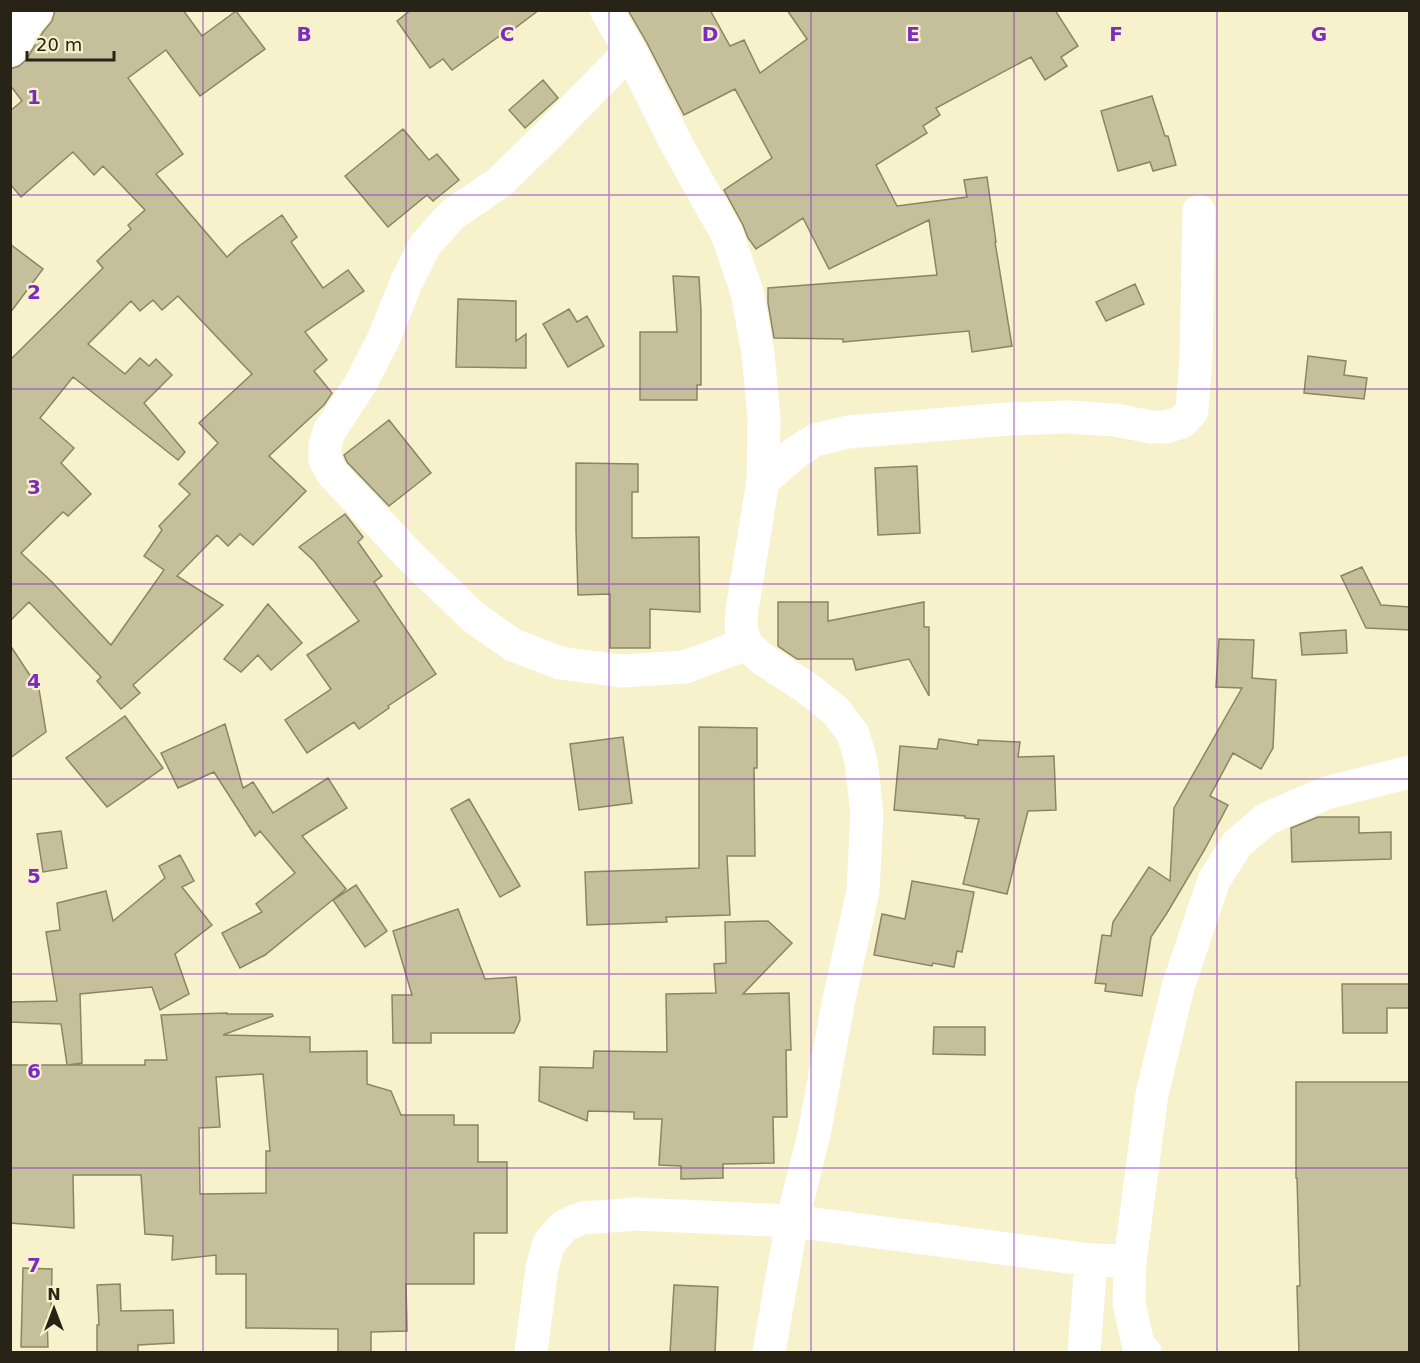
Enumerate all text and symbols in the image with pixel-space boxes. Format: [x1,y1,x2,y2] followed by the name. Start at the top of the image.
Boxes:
[296,22,312,46] text: B
[500,22,514,46] text: C
[702,22,718,46] text: D
[906,22,920,46] text: E
[1109,22,1123,46] text: F
[1311,22,1327,46] text: G
[27,24,114,62] scale bar
[36,34,82,55] text: 20 m
[27,85,41,109] text: 1
[27,280,41,304] text: 2
[27,475,41,499] text: 3
[27,669,41,693] text: 4
[27,864,41,888] text: 5
[27,1059,41,1083] text: 6
[27,1253,41,1277] text: 7
[24,1279,84,1339] north arrow
[47,1285,61,1304] text: N

